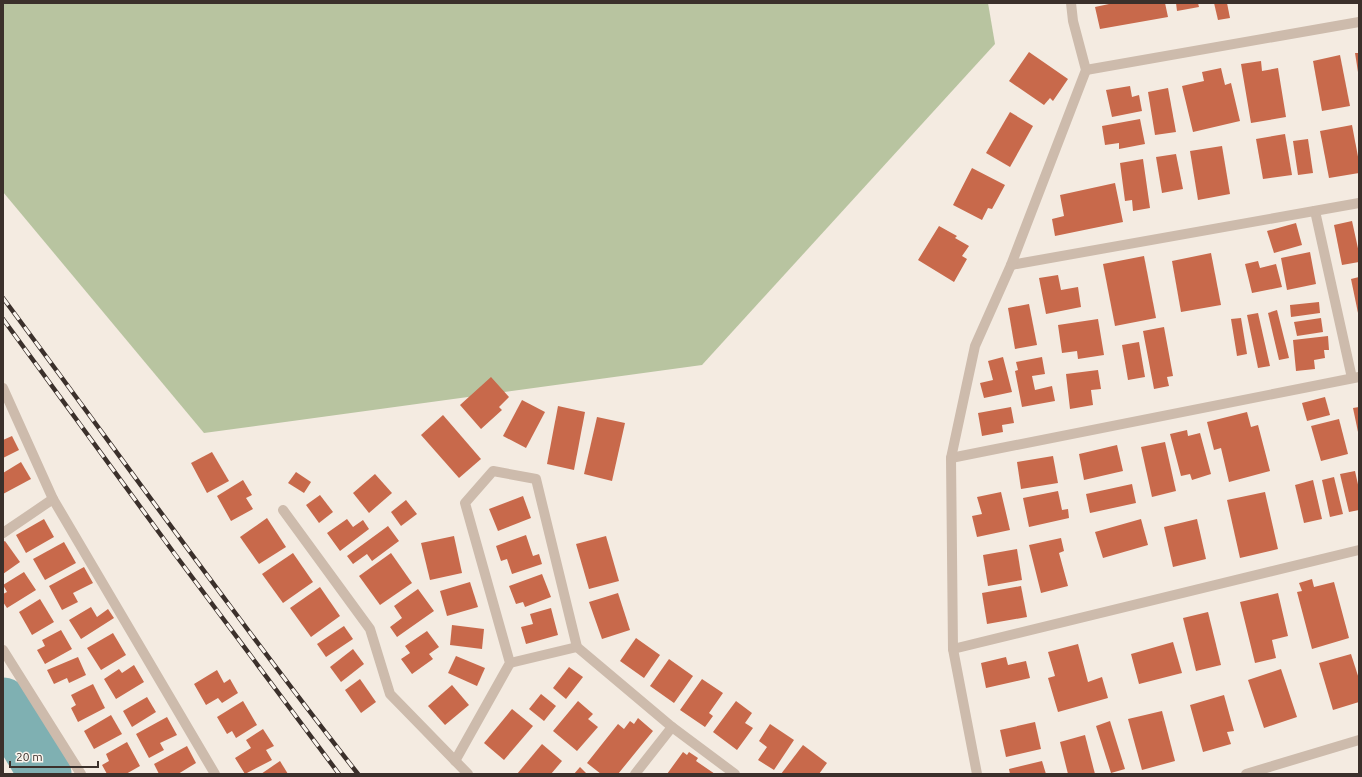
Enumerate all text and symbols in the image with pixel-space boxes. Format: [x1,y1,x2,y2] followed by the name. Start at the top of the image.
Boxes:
[10,743,98,769] scale bar
[16,750,43,763] text: 20 m

